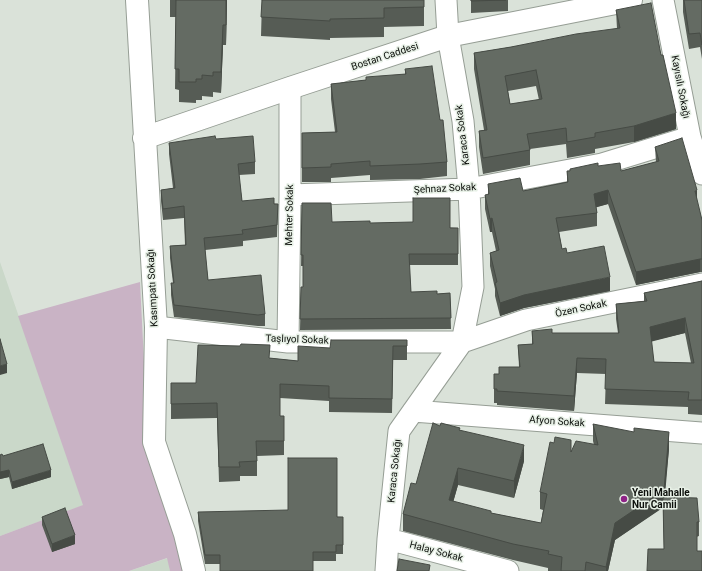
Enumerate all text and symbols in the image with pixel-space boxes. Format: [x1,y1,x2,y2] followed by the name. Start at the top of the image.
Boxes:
[350,40,420,74] street label: Bostan Caddesi
[668,54,692,120] street label: Kayısılı Sokağı
[453,104,473,166] street label: Karaca Sokak
[414,181,476,197] street label: Şehnaz Sokak
[283,184,297,246] street label: Mehter Sokak
[145,249,161,327] street label: Kasımpatı Sokağı
[554,298,608,320] street label: Özen Sokak
[265,333,329,347] street label: Taşlıyol Sokak
[529,414,585,430] street label: Afyon Sokak
[386,439,404,503] street label: Karaca Sokağı
[632,487,690,510] place label: Yeni Mahalle Nur Camii
[619,494,629,504] marker: Yeni Mahalle Nur Camii
[408,539,464,565] street label: Halay Sokak

